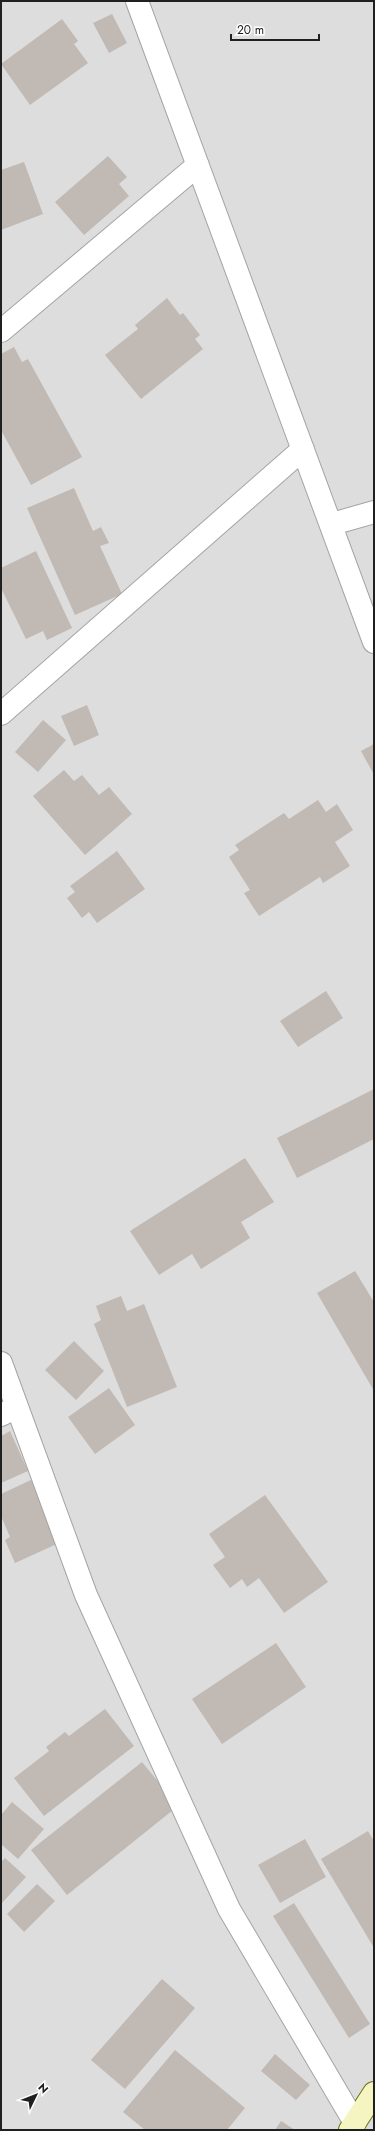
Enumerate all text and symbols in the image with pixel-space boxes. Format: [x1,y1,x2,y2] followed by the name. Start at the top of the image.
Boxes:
[231,16,319,42] scale bar
[237,21,264,39] text: 20 m
[16,2075,56,2115] north arrow
[34,2080,52,2097] text: N

